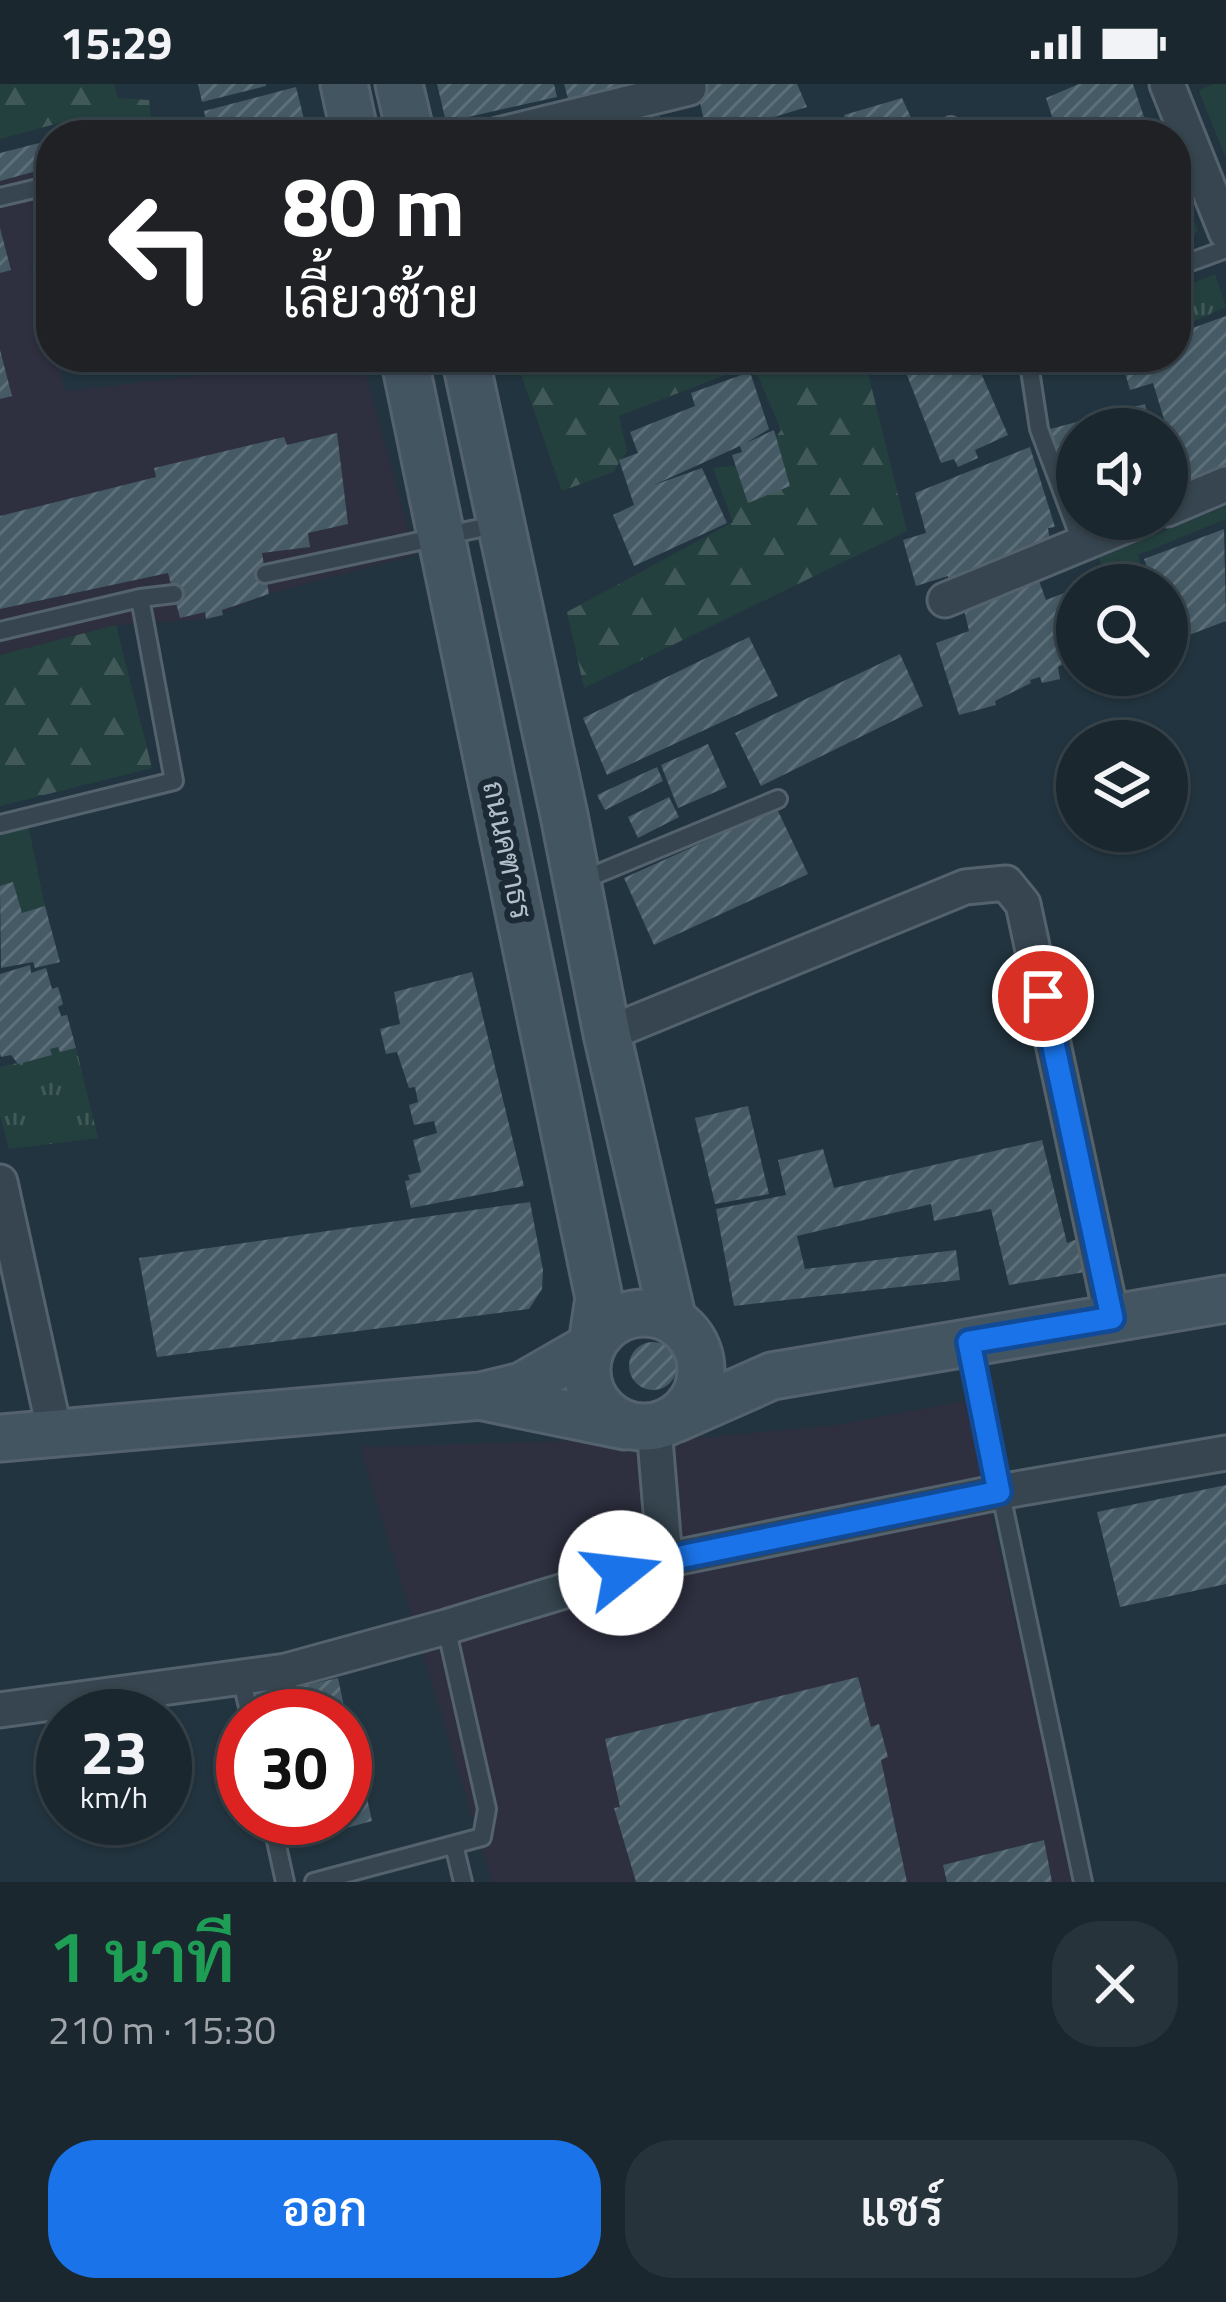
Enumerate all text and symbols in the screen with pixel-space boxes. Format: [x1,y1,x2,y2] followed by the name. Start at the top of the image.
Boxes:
[60,8,172,76] text: 15:29
[282,141,465,269] text: 80 m
[84,168,240,324] icon: left
[282,256,479,338] text: เลี้ยวซ้าย
[1056,408,1188,852] map controls
[1056,408,1188,540] button: sound
[1056,564,1188,696] button: search
[1056,720,1188,852] button: layers
[471,776,545,923] street label: ถนนคฑาธร
[992,945,1094,1047] pin
[1010,963,1076,1029] icon: arrive
[558,1510,684,1636] position arrow
[216,1689,372,1845] speed limit sign: 30
[80,1706,148,1797] text: 23
[80,1774,148,1820] text: km/h
[48,1900,235,2010] text: 1 นาที
[1052,1921,1178,2047] button: close
[48,2000,276,2059] text: 210 m · 15:30
[48,2140,601,2278] button: ออก
[625,2140,1178,2278] button: แชร์

